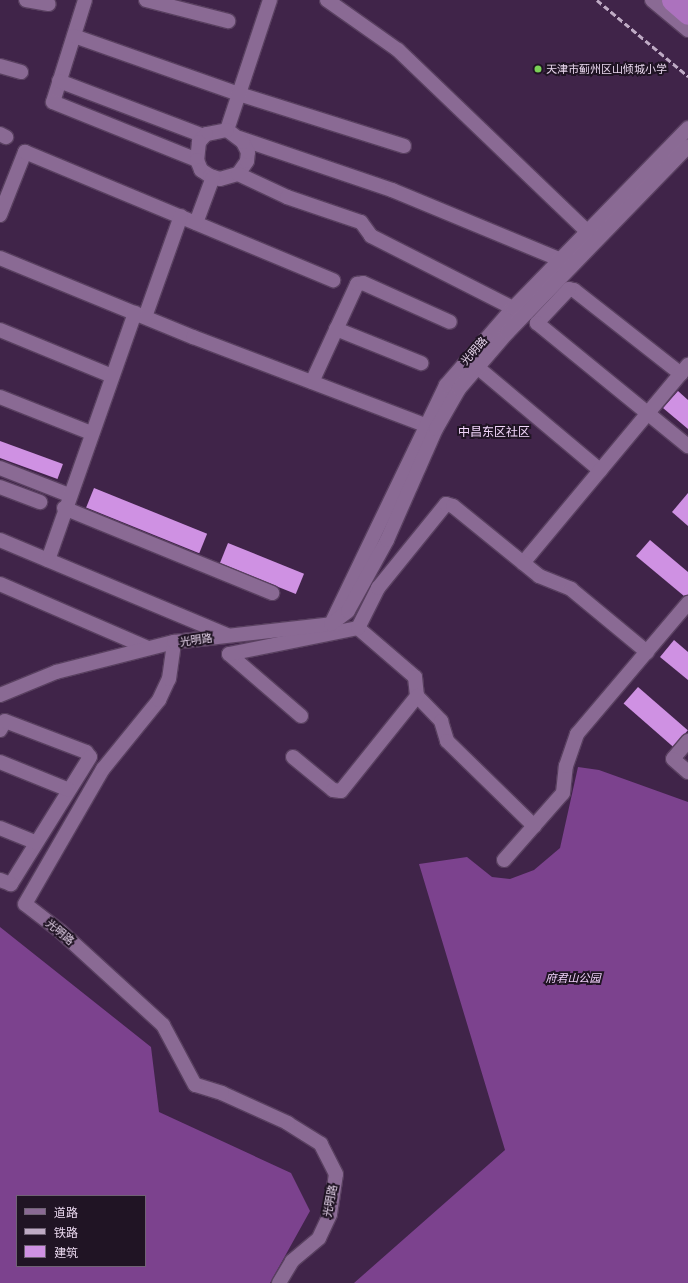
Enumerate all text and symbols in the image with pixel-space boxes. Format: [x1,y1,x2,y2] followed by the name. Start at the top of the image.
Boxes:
[546,62,667,76] place label: 天津市蓟州区山倾城小学
[533,64,543,74] marker: 天津市蓟州区山倾城小学
[458,334,490,368] street label: 光明路
[458,425,530,439] district label: 中昌东区社区
[179,631,213,649] street label: 光明路
[43,916,77,948] street label: 光明路
[546,971,600,985] park label: 府君山公园
[320,1184,340,1218] street label: 光明路
[16,1195,146,1267] legend
[54,1205,78,1220] text: 道路
[54,1225,78,1240] text: 铁路
[54,1245,78,1260] text: 建筑

